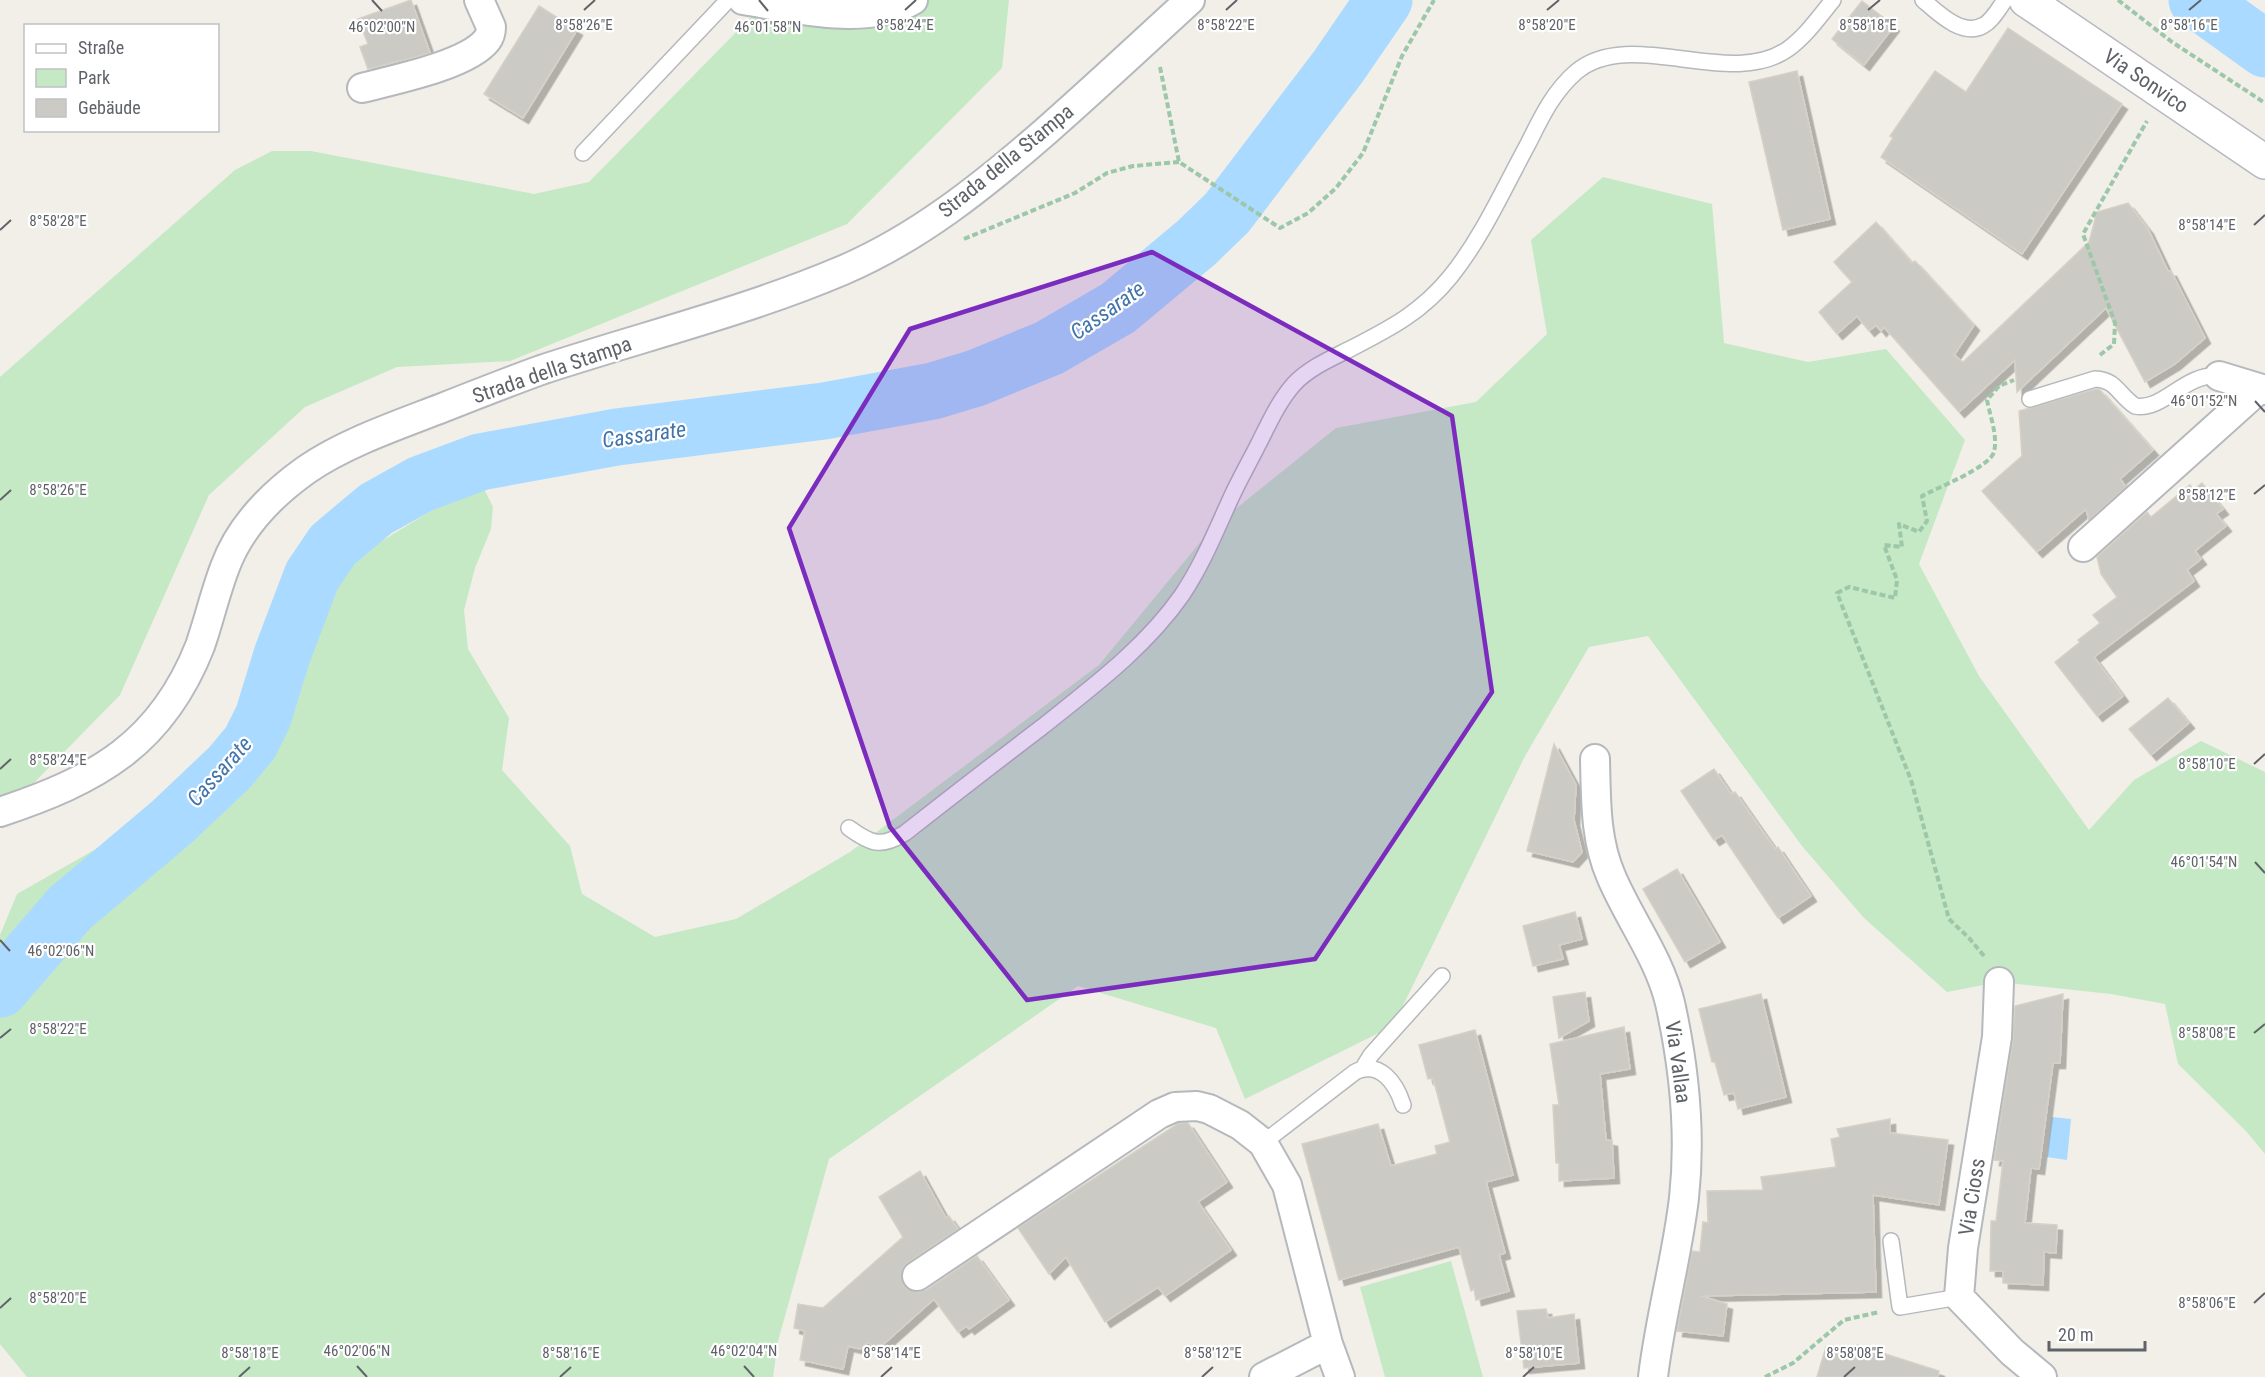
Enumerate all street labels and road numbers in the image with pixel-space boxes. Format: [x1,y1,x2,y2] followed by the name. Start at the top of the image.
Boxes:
[2099,44,2193,118] street label: Via Sonvico
[934,99,1078,223] street label: Strada della Stampa
[469,332,635,408] street label: Strada della Stampa
[1660,1019,1696,1105] street label: Via Vallaa
[1954,1157,1990,1237] street label: Via Cioss

